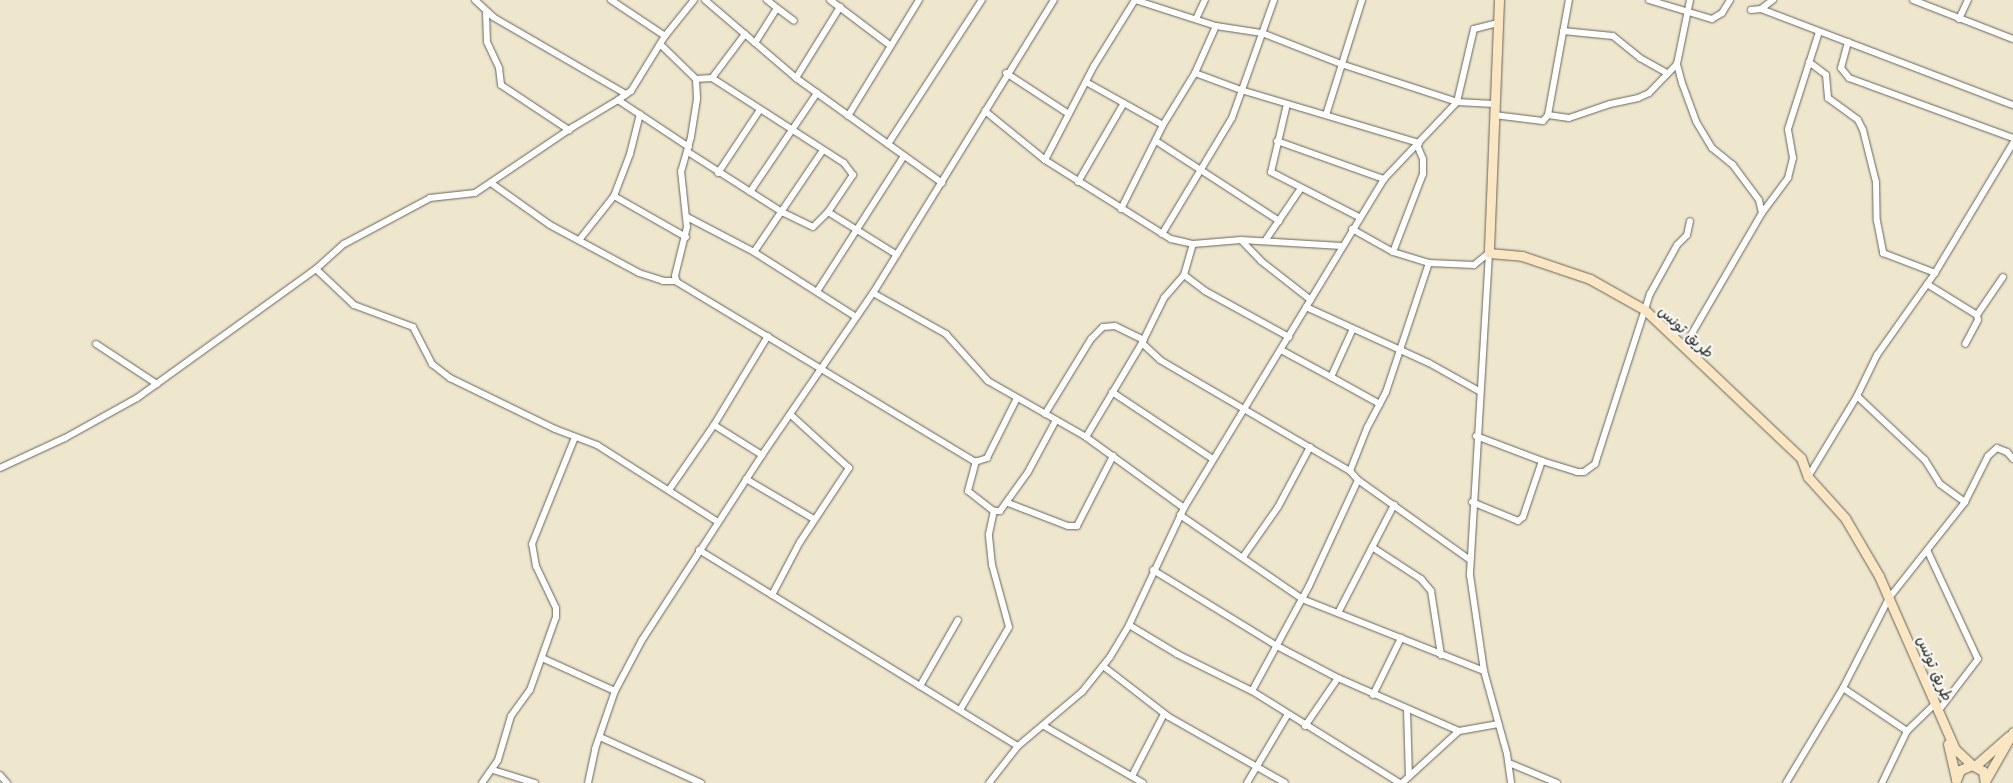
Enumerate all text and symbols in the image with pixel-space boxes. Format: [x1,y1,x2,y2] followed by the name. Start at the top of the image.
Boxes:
[1656,301,1718,361] street label: طريق تونس
[1914,633,1958,703] street label: طريق تونس

